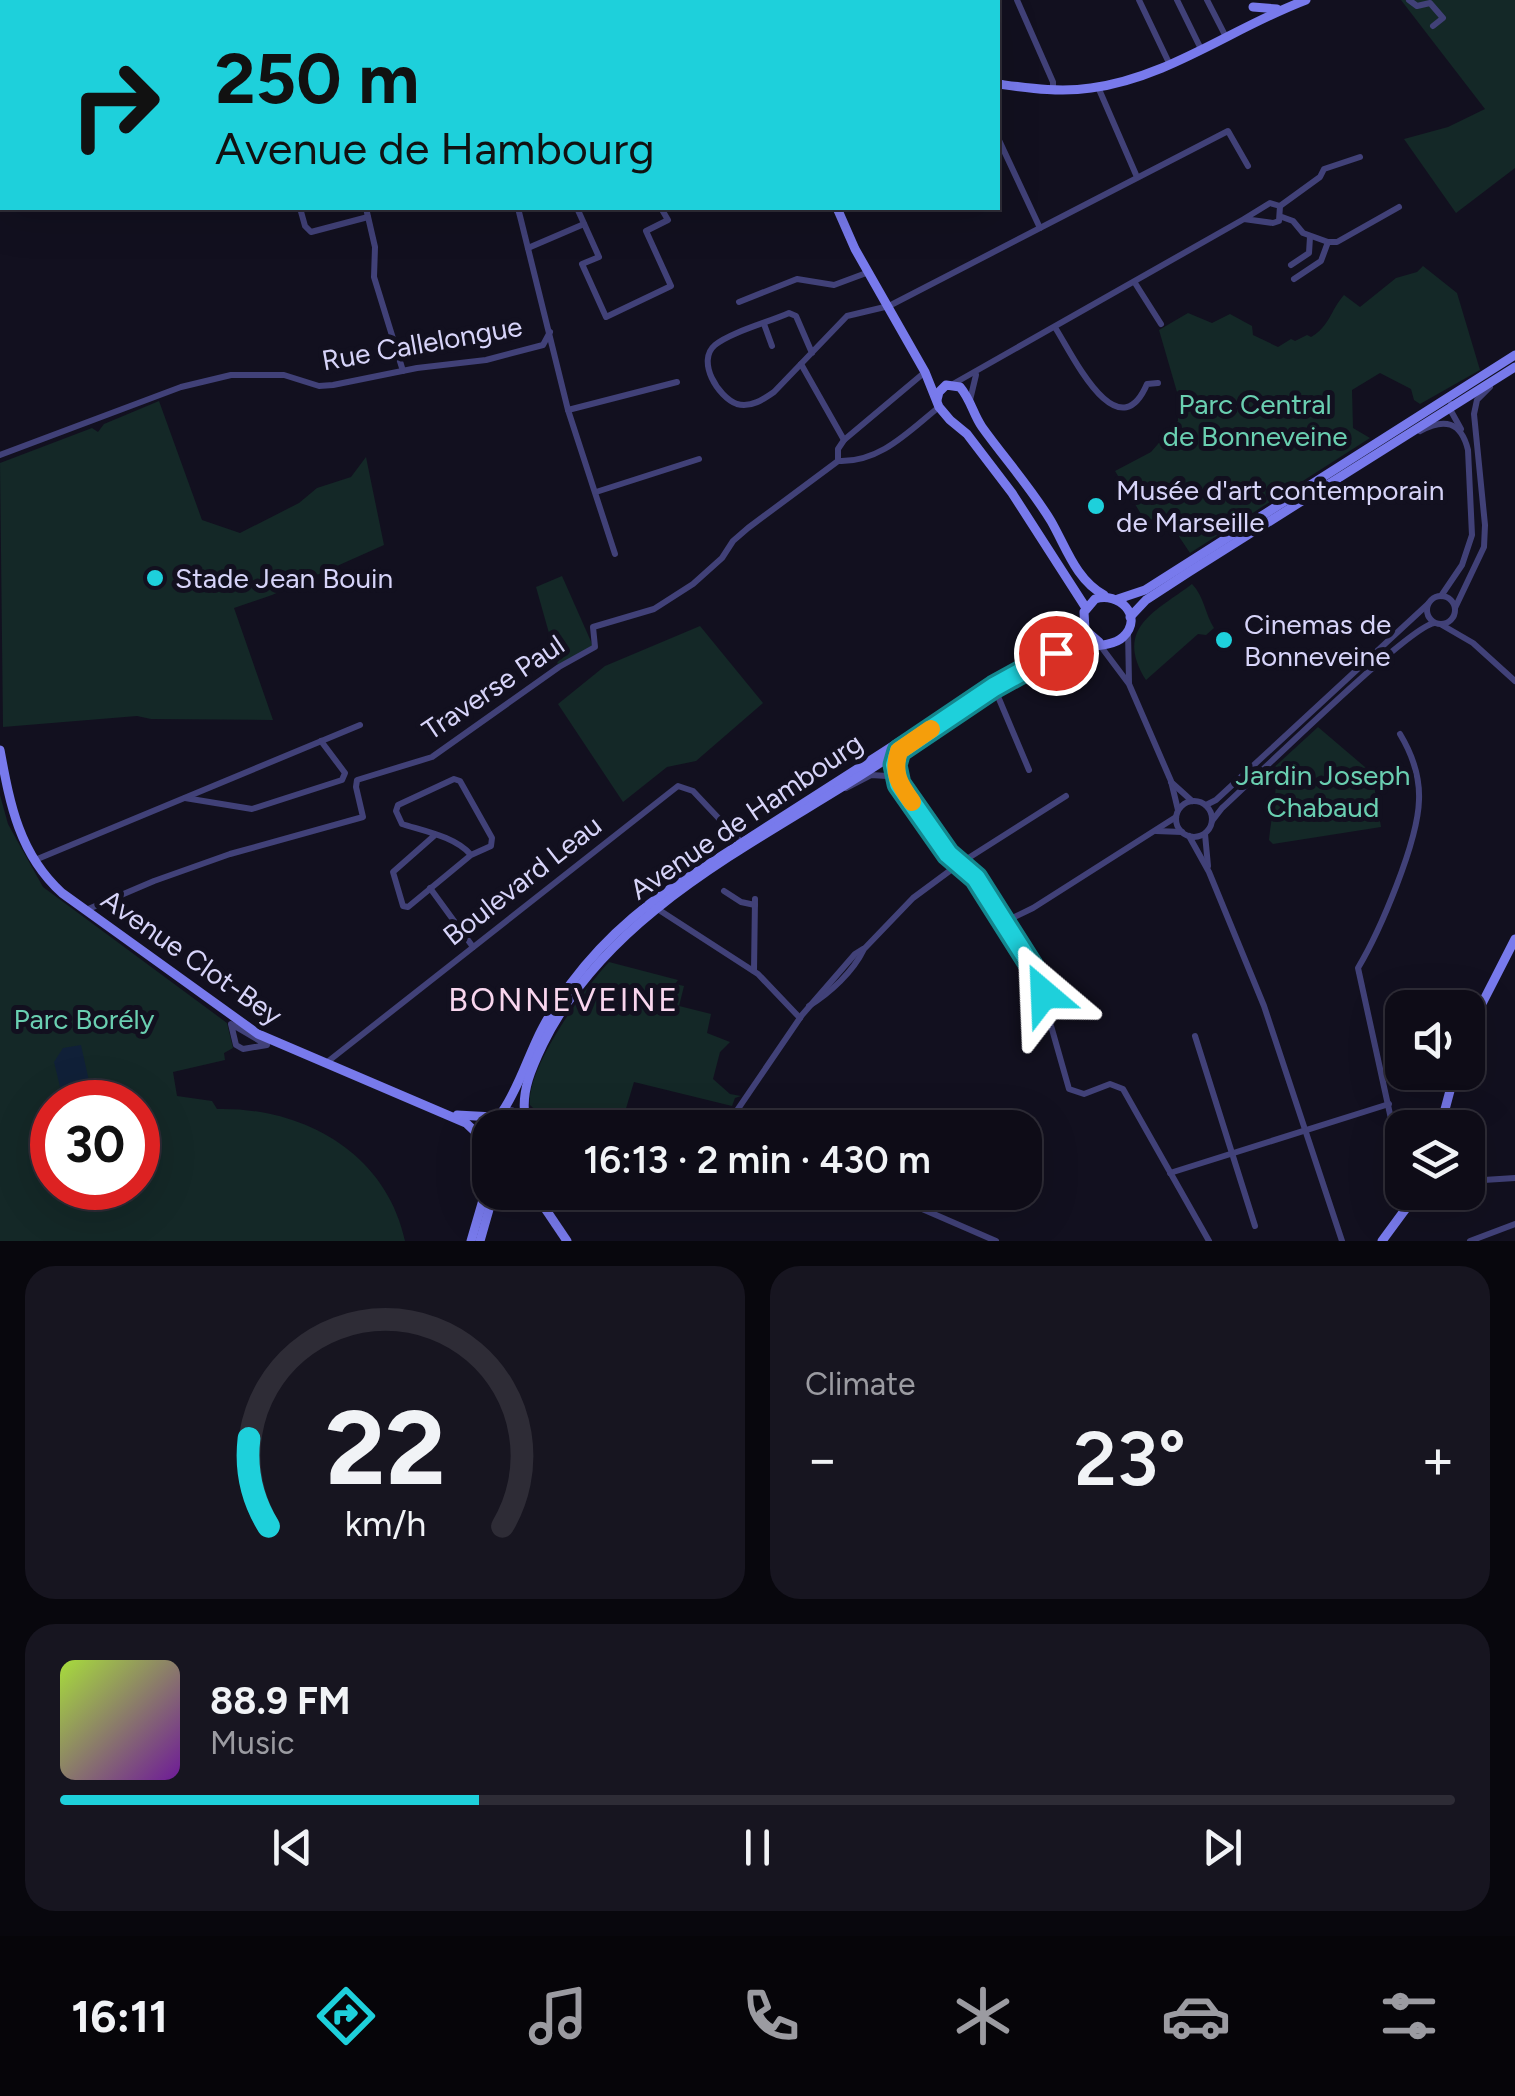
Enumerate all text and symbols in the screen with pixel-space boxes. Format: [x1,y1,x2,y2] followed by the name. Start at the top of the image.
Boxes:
[215,36,419,121] text: 250 m
[50,40,180,170] icon: right
[215,121,655,175] text: Avenue de Hambourg
[319,309,525,377] street label: Rue Callelongue
[1162,387,1348,453] park label: Parc Central de Bonneveine
[1116,473,1444,539] place label: Musée d'art contemporain de Marseille
[1085,495,1107,517] marker: Musée d'art contemporain de Marseille
[175,561,393,595] place label: Stade Jean Bouin
[144,567,166,589] marker: Stade Jean Bouin
[1244,607,1391,673] place label: Cinemas de Bonneveine
[1014,611,1099,696] pin
[1029,626,1084,681] icon: arrive
[416,627,570,747] street label: Traverse Paul
[1213,629,1235,651] marker: Cinemas de Bonneveine
[623,725,869,907] street label: Avenue de Hambourg
[1236,758,1410,824] park label: Jardin Joseph Chabaud
[436,808,608,952] street label: Boulevard Leau
[95,882,289,1032] street label: Avenue Clot-Bey
[992,942,1096,1046] position arrow
[448,981,680,1019] district label: BONNEVEINE
[1385,990,1485,1210] map controls
[1385,990,1485,1090] button: sound
[14,1002,155,1036] park label: Parc Borély
[30,1080,160,1210] speed limit sign: 30
[1385,1110,1485,1210] button: layers
[583,1137,931,1183] text: 16:13 · 2 min · 430 m
[805,1365,916,1403] text: Climate
[325,1385,445,1510] text: 22
[1074,1414,1186,1504] text: 23°
[805,1426,839,1492] text: −
[1421,1426,1455,1492] text: +
[344,1502,426,1545] text: km/h
[210,1678,351,1724] text: 88.9 FM
[210,1724,295,1762] text: Music
[265,1820,320,1875] icon: previous
[730,1820,785,1875] icon: pause
[1195,1820,1250,1875] icon: next
[311,1981,381,2051] icon: directions
[523,1981,593,2051] icon: music
[736,1981,806,2051] icon: phone
[948,1981,1018,2051] icon: climate
[1161,1981,1231,2051] icon: car
[1374,1981,1444,2051] icon: filters
[71,1989,168,2043] text: 16:11

